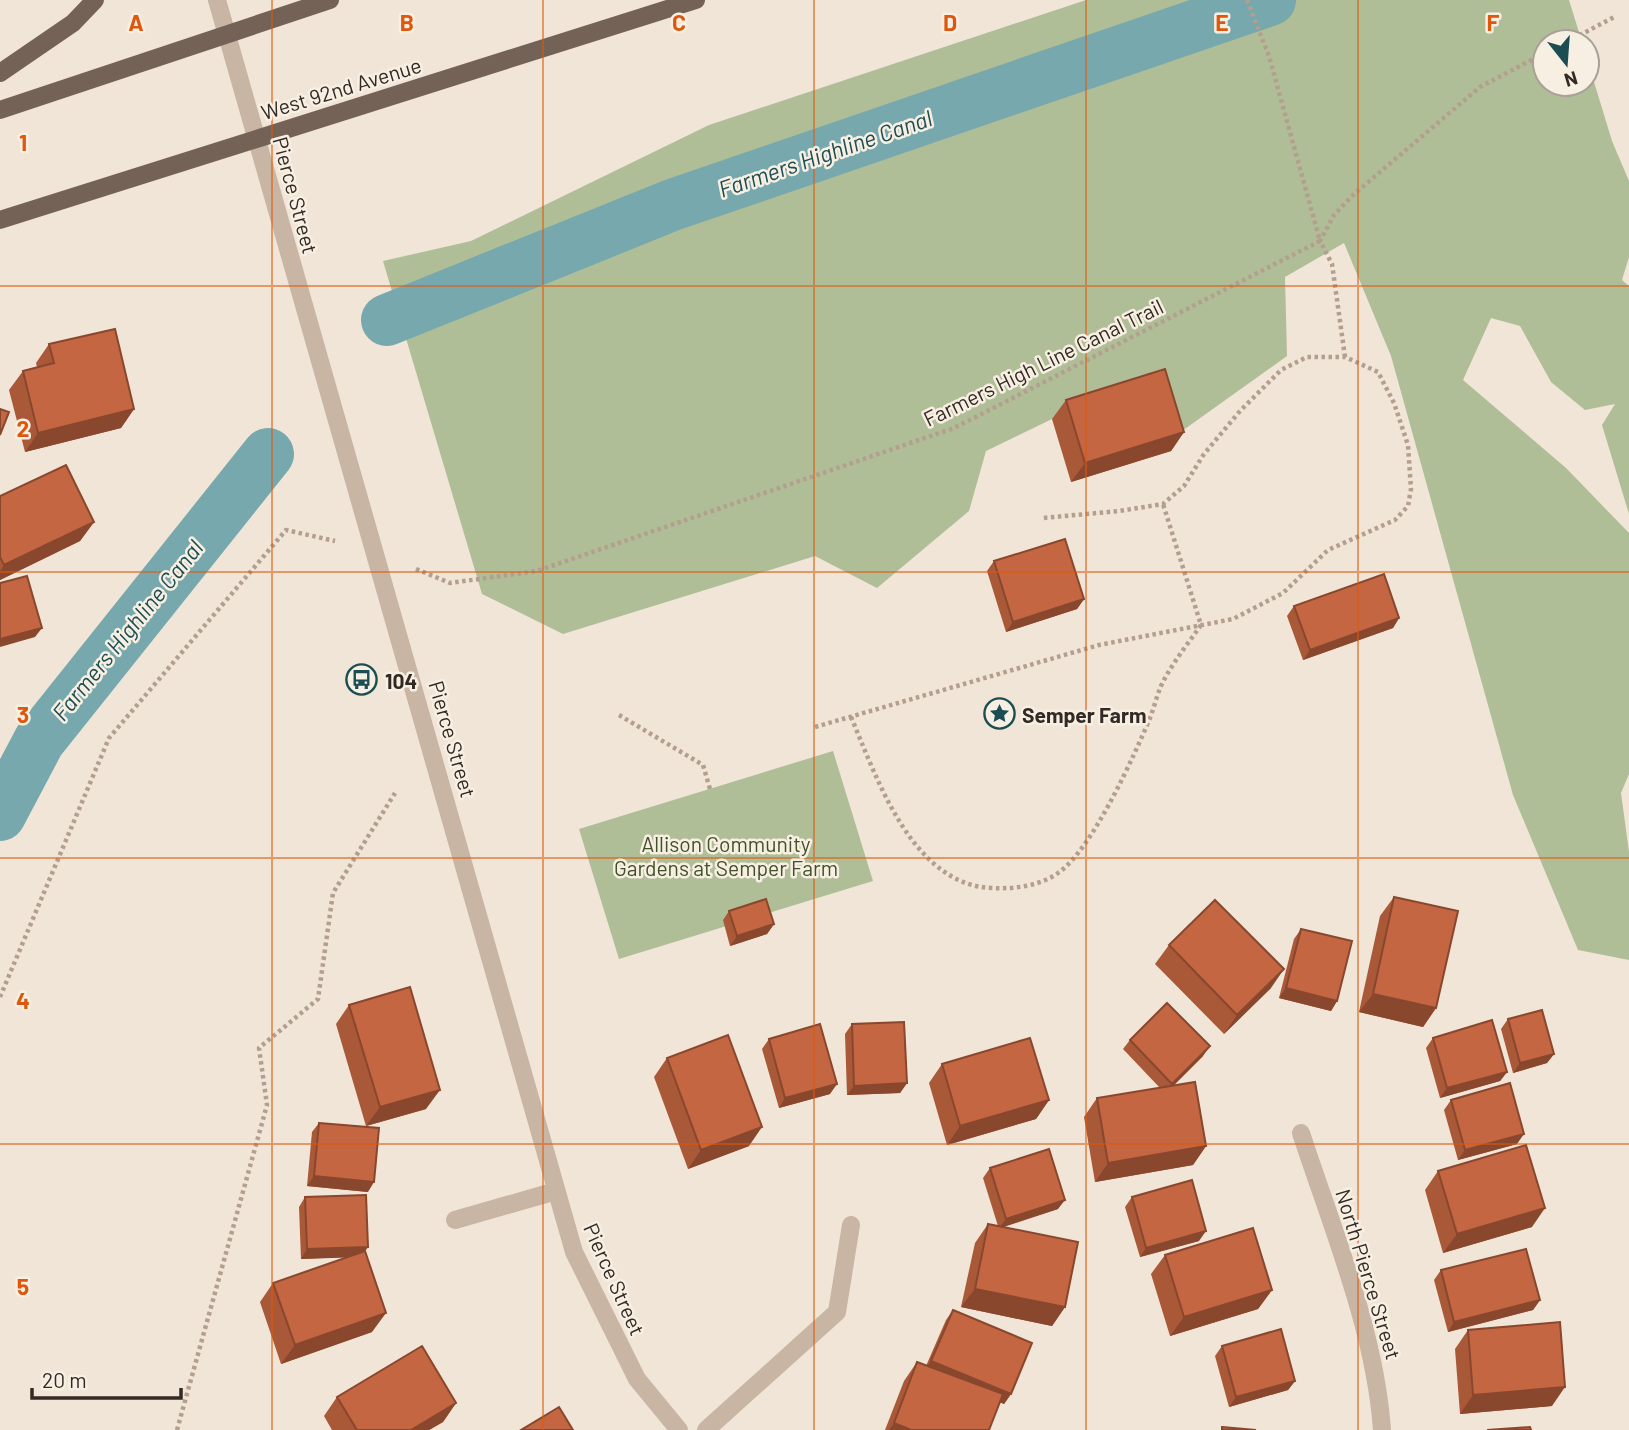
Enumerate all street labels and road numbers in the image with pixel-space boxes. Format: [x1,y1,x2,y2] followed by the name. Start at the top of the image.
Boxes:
[258,52,424,124] street label: West 92nd Avenue
[268,134,324,256] street label: Pierce Street
[919,293,1167,431] street label: Farmers High Line Canal Trail
[424,678,482,800] street label: Pierce Street
[1331,1186,1407,1362] street label: North Pierce Street
[579,1219,651,1339] street label: Pierce Street

